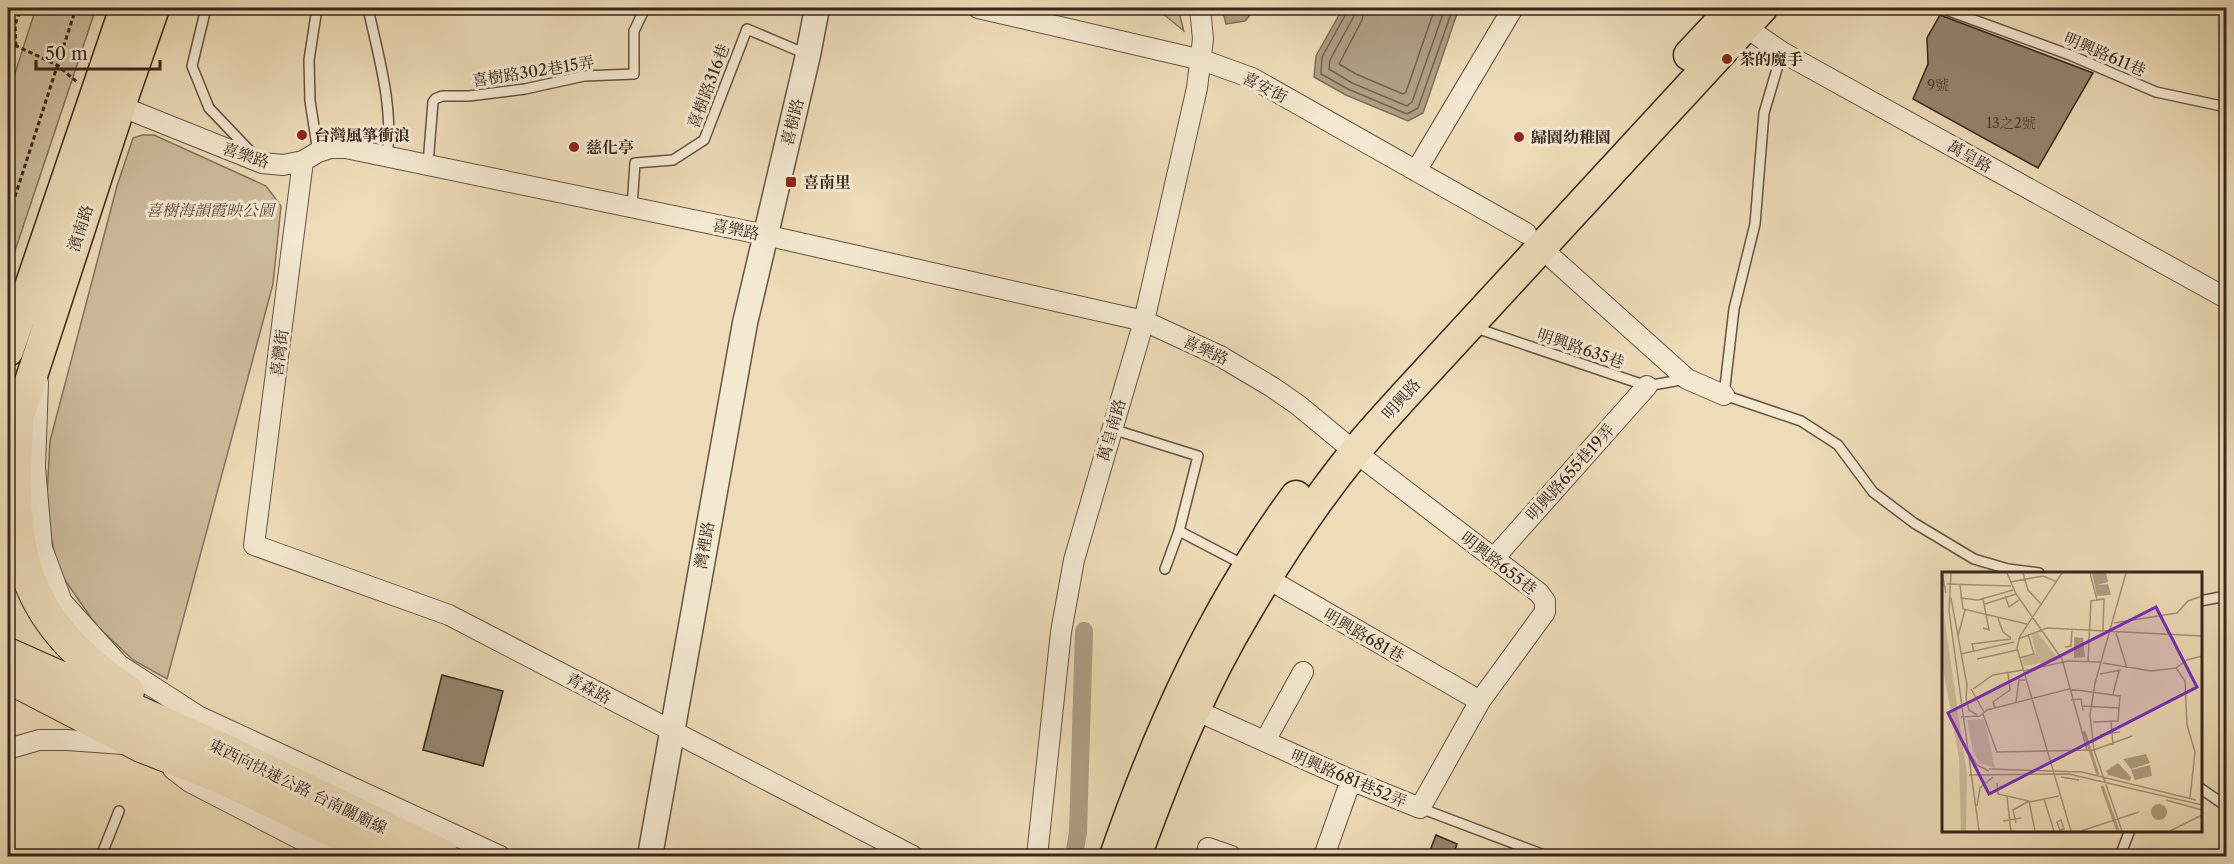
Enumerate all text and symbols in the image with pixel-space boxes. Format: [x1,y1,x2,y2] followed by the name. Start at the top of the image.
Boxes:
[2061,28,2149,80] street label: 明興路611巷
[36,33,160,71] scale bar
[683,41,733,131] street label: 喜樹路316巷
[45,43,88,65] text: 50 m
[1739,49,1803,69] place label: 茶的魔手
[470,51,596,91] street label: 喜樹路302巷15弄
[1720,52,1734,66] marker: 茶的魔手
[1239,67,1291,107] street label: 喜安街
[1927,76,1949,94] house number: 9號
[776,96,808,148] street label: 喜樹路
[1986,114,2036,132] house number: 13之2號
[314,125,410,145] place label: 台灣風箏衝浪
[1531,127,1611,147] place label: 歸園幼稚園
[295,128,309,142] marker: 台灣風箏衝浪
[1512,130,1526,144] marker: 歸園幼稚園
[1944,136,1996,176] street label: 萬皇路
[586,137,634,157] place label: 慈化亭
[220,138,272,172] street label: 喜樂路
[567,140,581,154] marker: 慈化亭
[803,172,851,192] place label: 喜南里
[784,175,798,189] marker: 喜南里
[146,200,277,220] park label: 喜樹海韻霞映公園
[63,202,97,254] street label: 濱南路
[710,214,762,244] street label: 喜樂路
[1535,324,1627,372] street label: 明興路635巷
[266,328,292,378] street label: 喜灣街
[1180,331,1232,369] street label: 喜樂路
[1378,374,1424,424] street label: 明興路
[1093,396,1129,464] street label: 萬皇南路
[1521,420,1619,524] street label: 明興路655巷19弄
[690,520,718,570] street label: 灣裡路
[1457,527,1541,599] street label: 明興路655巷
[1942,572,2201,831] inset map
[1320,604,1408,666] street label: 明興路681巷
[563,668,615,708] street label: 青森路
[205,734,391,838] street label: 東西向快速公路 台南關廟線
[1288,745,1410,811] street label: 明興路681巷52弄

